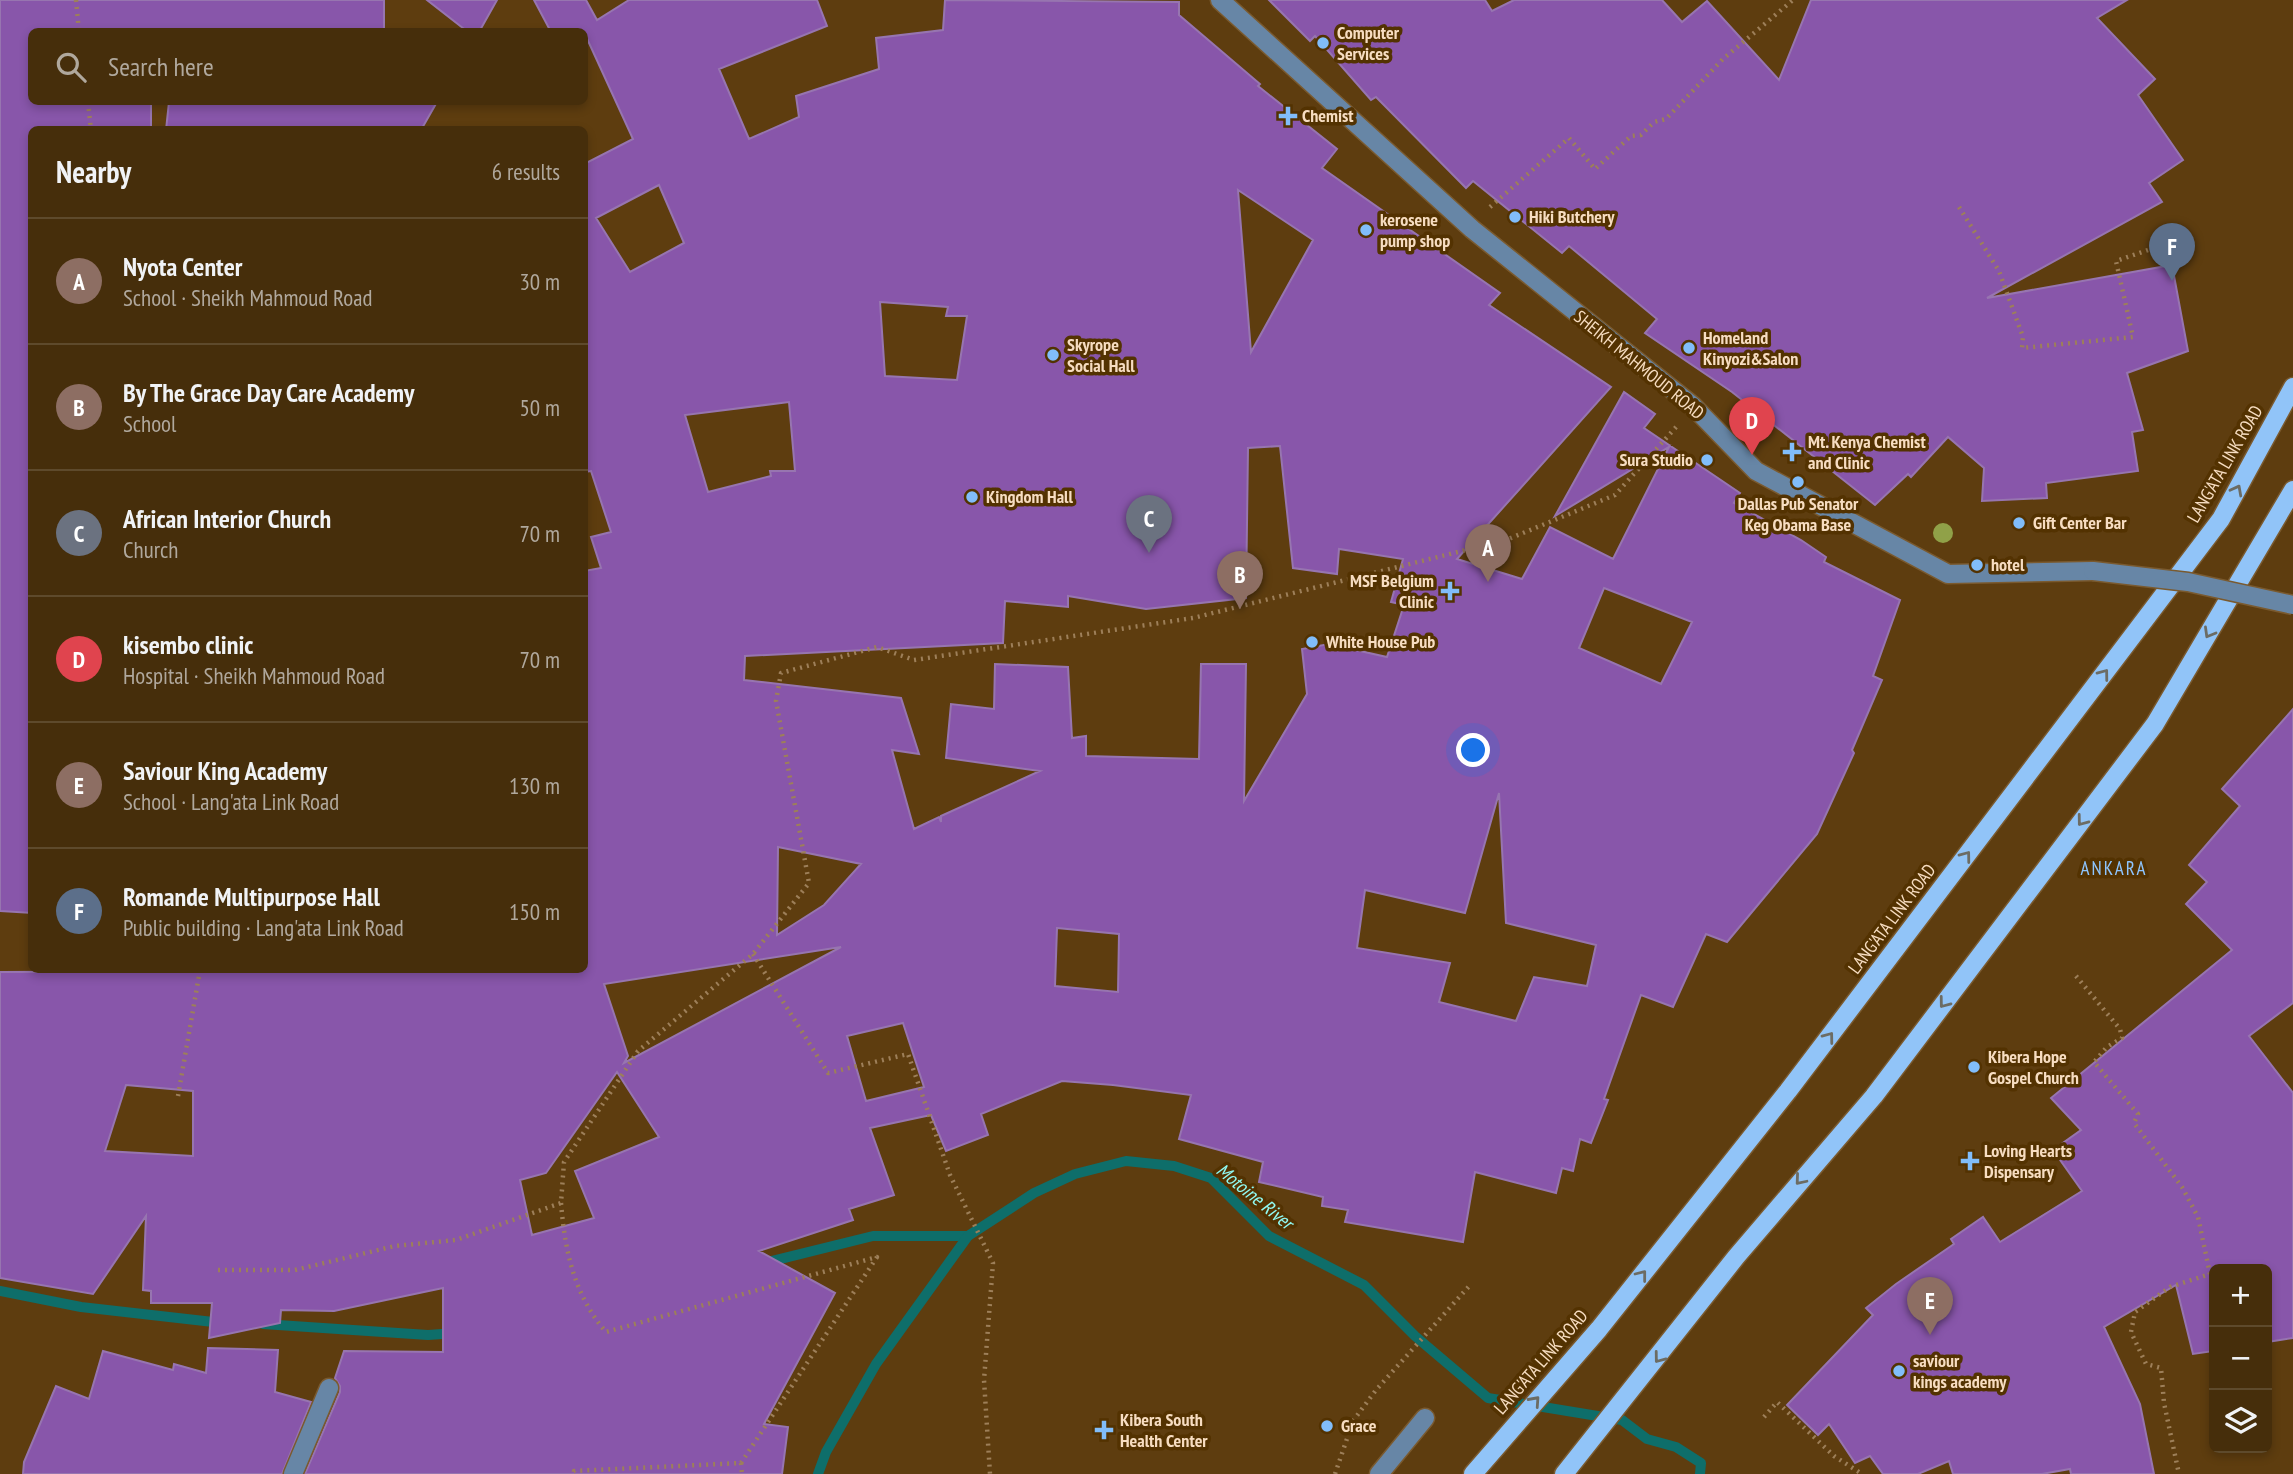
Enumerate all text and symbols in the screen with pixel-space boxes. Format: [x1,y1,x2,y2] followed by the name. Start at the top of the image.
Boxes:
[1337,21,1400,65] place label: Computer Services
[28,28,588,105] search box
[1315,35,1331,51] marker: Computer Services
[52,48,90,86] icon: search
[108,50,214,83] text: Search here
[1302,104,1354,127] place label: Chemist
[1280,108,1296,124] marker: Chemist
[56,152,131,191] text: Nearby
[492,157,560,186] text: 6 results
[1529,205,1615,228] place label: Hiki Butchery
[1380,208,1450,252] place label: kerosene pump shop
[1507,209,1523,225] marker: Hiki Butchery
[1358,222,1374,238] marker: kerosene pump shop
[2149,223,2195,281] pin: F
[123,250,242,283] text: Nyota Center
[73,267,85,296] text: A
[519,267,560,296] text: 30 m
[123,283,372,312] text: School · Sheikh Mahmoud Road
[1570,305,1709,424] street label: SHEIKH MAHMOUD ROAD
[1703,326,1798,370] place label: Homeland Kinyozi&Salon
[1067,333,1135,377] place label: Skyrope Social Hall
[1681,340,1697,356] marker: Homeland Kinyozi&Salon
[1045,347,1061,363] marker: Skyrope Social Hall
[123,376,414,409] text: By The Grace Day Care Academy
[73,393,85,422] text: B
[519,393,560,422] text: 50 m
[1729,397,1775,455] pin: D
[2182,401,2267,527] street label: LANG'ATA LINK ROAD
[123,409,176,438] text: School
[1808,430,1926,474] place label: Mt. Kenya Chemist and Clinic
[1782,442,1802,462] marker: Mt. Kenya Chemist and Clinic
[1619,448,1693,471] place label: Sura Studio
[1699,452,1715,468] marker: Sura Studio
[1790,474,1806,490] marker: Dallas Pub Senator Keg Obama Base
[986,485,1073,508] place label: Kingdom Hall
[2229,485,2242,497] one-way arrow
[964,489,980,505] marker: Kingdom Hall
[1738,492,1859,536] place label: Dallas Pub Senator Keg Obama Base
[1126,495,1172,553] pin: C
[123,502,331,535] text: African Interior Church
[2033,511,2127,534] place label: Gift Center Bar
[2011,515,2027,531] marker: Gift Center Bar
[74,519,84,548] text: C
[519,519,560,548] text: 70 m
[1465,524,1511,582] pin: A
[123,535,178,564] text: Church
[1217,551,1263,609] pin: B
[1991,553,2025,576] place label: hotel
[1969,557,1985,573] marker: hotel
[1350,569,1435,613] place label: MSF Belgium Clinic
[1440,581,1460,601] marker: MSF Belgium Clinic
[2204,625,2217,638] one-way arrow
[123,628,253,661] text: kisembo clinic
[1325,630,1435,653] place label: White House Pub
[1304,634,1320,650] marker: White House Pub
[73,645,85,674] text: D
[519,645,560,674] text: 70 m
[123,661,385,690] text: Hospital · Sheikh Mahmoud Road
[2095,669,2108,682] one-way arrow
[1456,733,1490,767] your location
[123,754,327,787] text: Saviour King Academy
[74,771,84,800] text: E
[509,771,560,800] text: 130 m
[123,787,339,816] text: School · Lang'ata Link Road
[2077,813,2090,826] one-way arrow
[1958,851,1971,863] one-way arrow
[2081,856,2147,880] district label: ANKARA
[1843,859,1940,978] street label: LANG'ATA LINK ROAD
[123,880,380,913] text: Romande Multipurpose Hall
[74,897,84,926] text: F
[509,897,560,926] text: 150 m
[123,913,404,942] text: Public building · Lang'ata Link Road
[1940,995,1953,1007] one-way arrow
[1821,1032,1833,1045] one-way arrow
[1988,1045,2079,1089] place label: Kibera Hope Gospel Church
[1966,1059,1982,1075] marker: Kibera Hope Gospel Church
[1984,1139,2072,1183] place label: Loving Hearts Dispensary
[1962,1153,1978,1169] marker: Loving Hearts Dispensary
[1212,1158,1300,1236] water label: Motoine River
[1796,1173,1809,1185] one-way arrow
[2209,1264,2272,1453] map controls
[2209,1264,2272,1327] button: +
[1633,1271,1646,1283] one-way arrow
[1907,1277,1953,1335] pin: E
[1489,1304,1592,1419] street label: LANG'ATA LINK ROAD
[2209,1327,2272,1390] button: −
[1913,1349,2007,1393] place label: saviour kings academy
[1654,1351,1667,1363] one-way arrow
[1891,1363,1907,1379] marker: saviour kings academy
[2209,1390,2272,1453] button: layers
[1527,1396,1539,1409] one-way arrow
[1120,1408,1208,1452] place label: Kibera South Health Center
[1341,1414,1377,1437] place label: Grace
[1319,1418,1335,1434] marker: Grace
[1094,1420,1114,1440] marker: Kibera South Health Center

